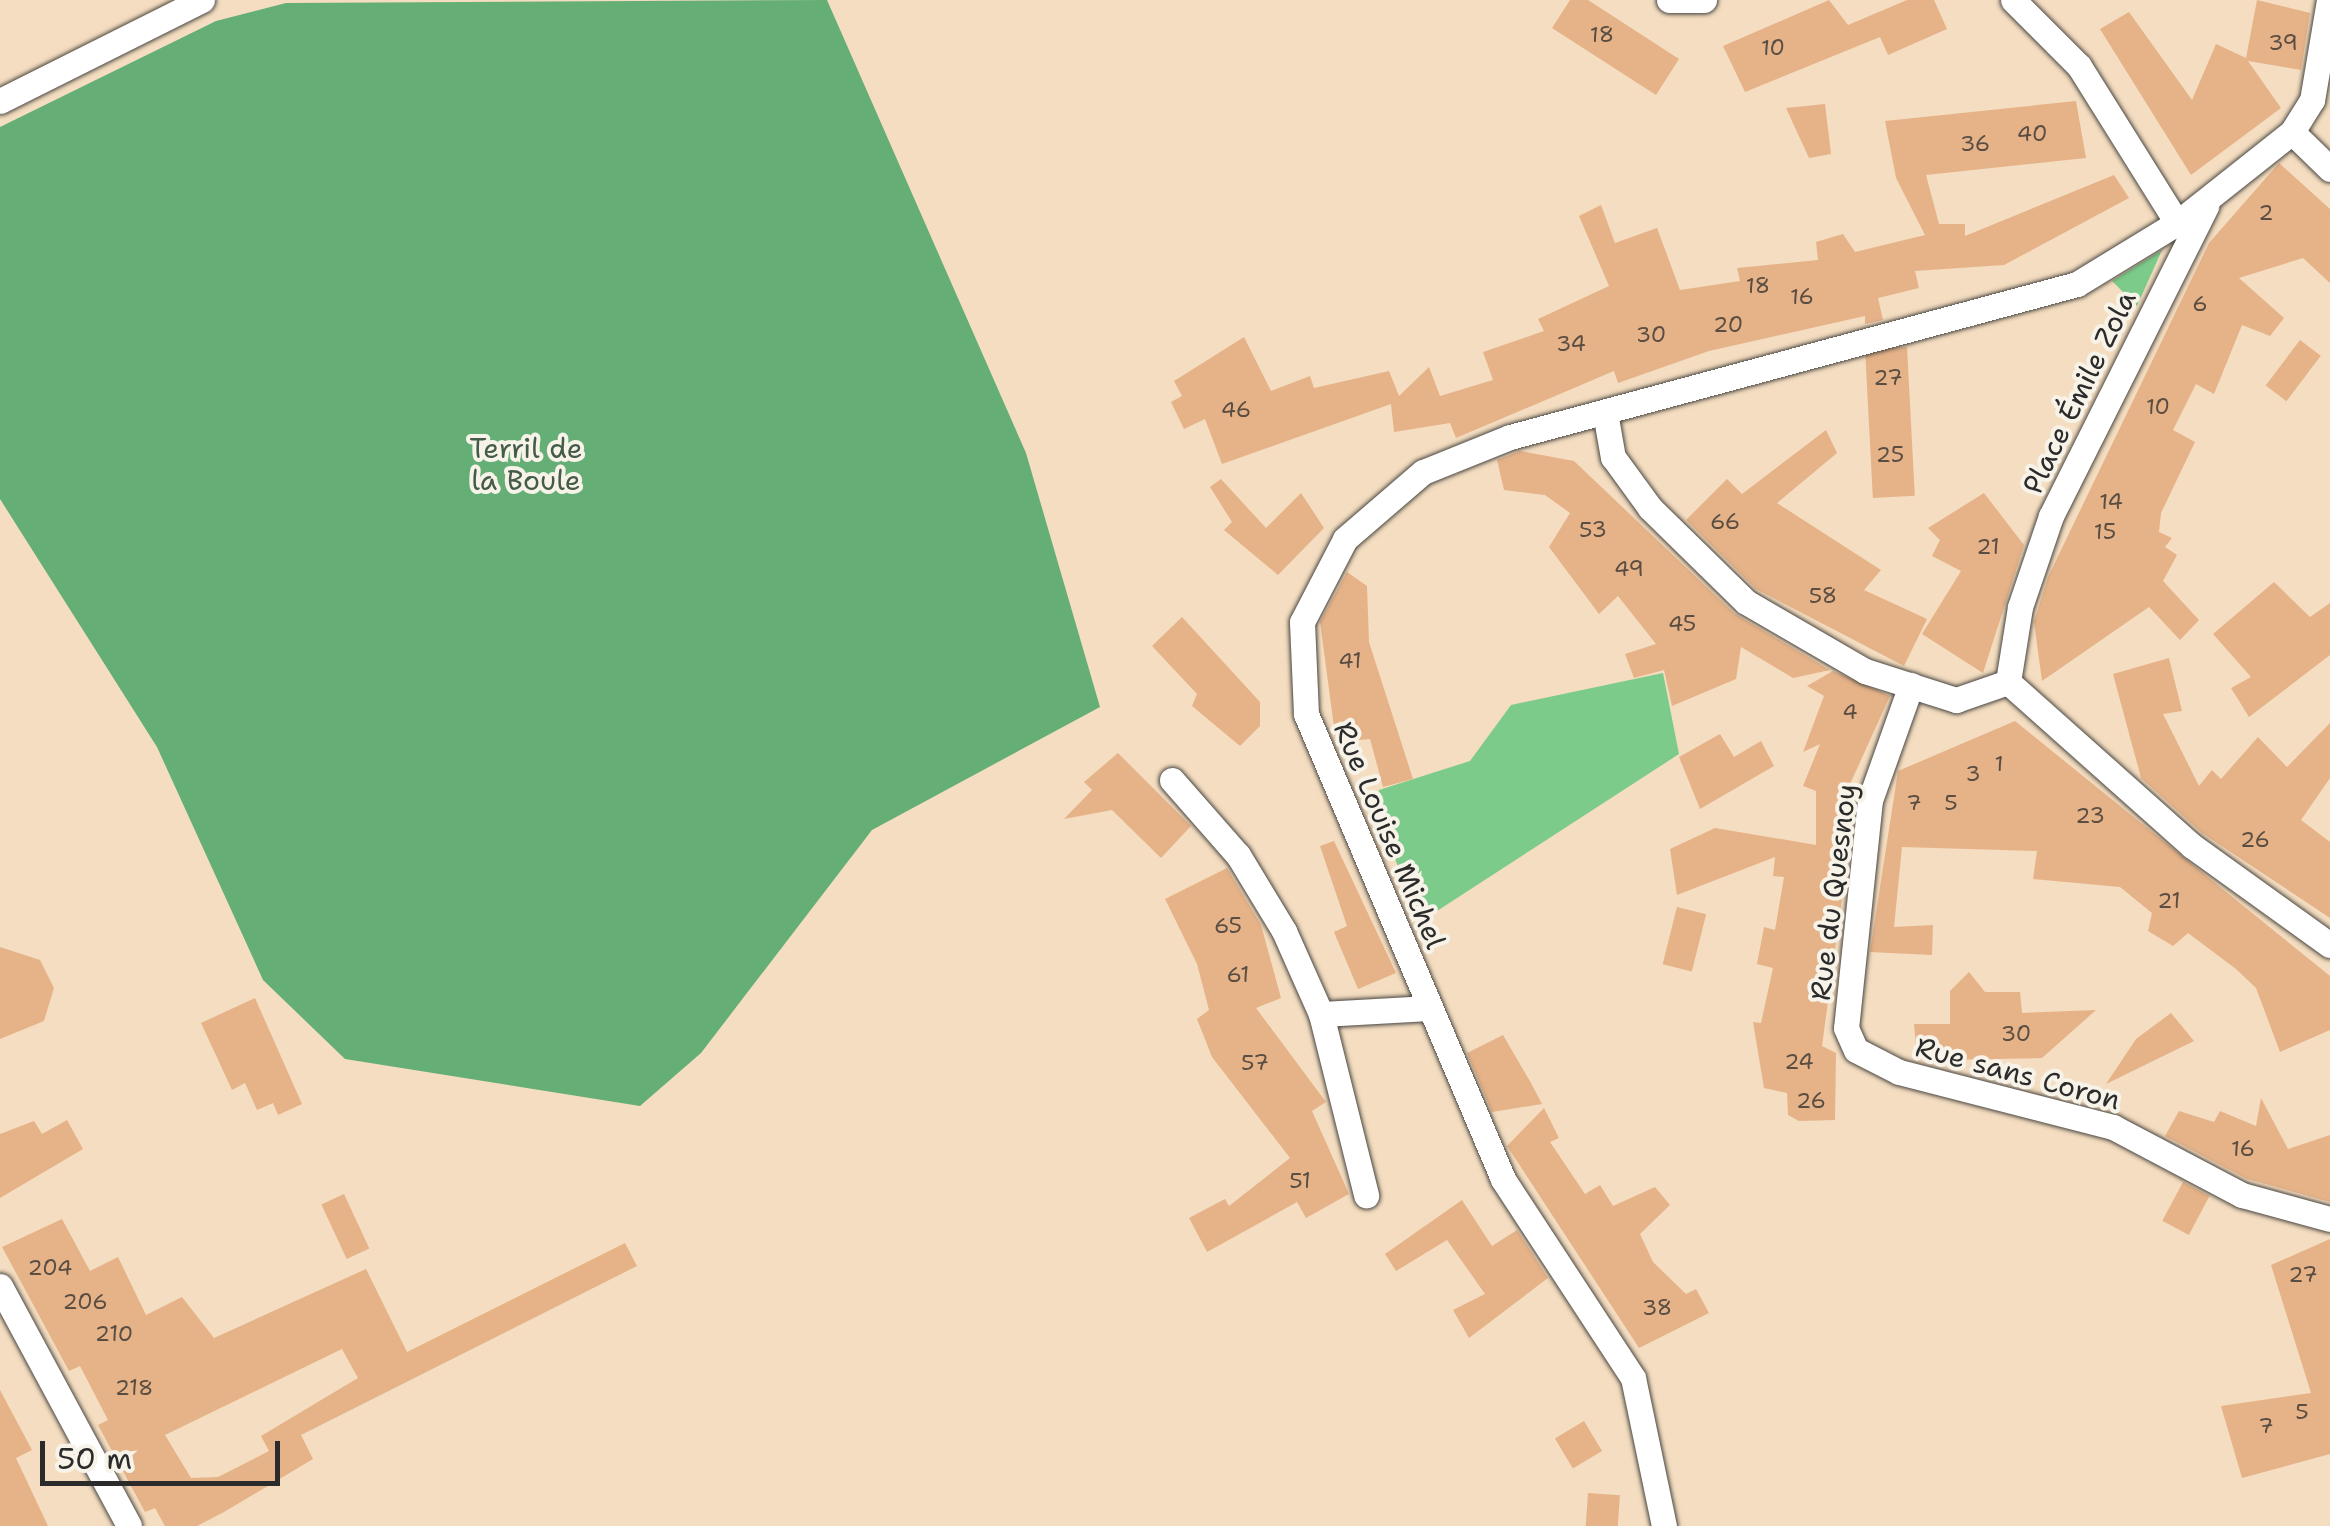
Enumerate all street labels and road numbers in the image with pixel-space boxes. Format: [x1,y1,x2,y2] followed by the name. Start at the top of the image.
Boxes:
[2015,285,2143,499] street label: Place Émile Zola
[1327,717,1453,953] street label: Rue Louise Michel
[1803,782,1863,1002] street label: Rue du Quesnoy
[1912,1030,2124,1116] street label: Rue sans Coron

